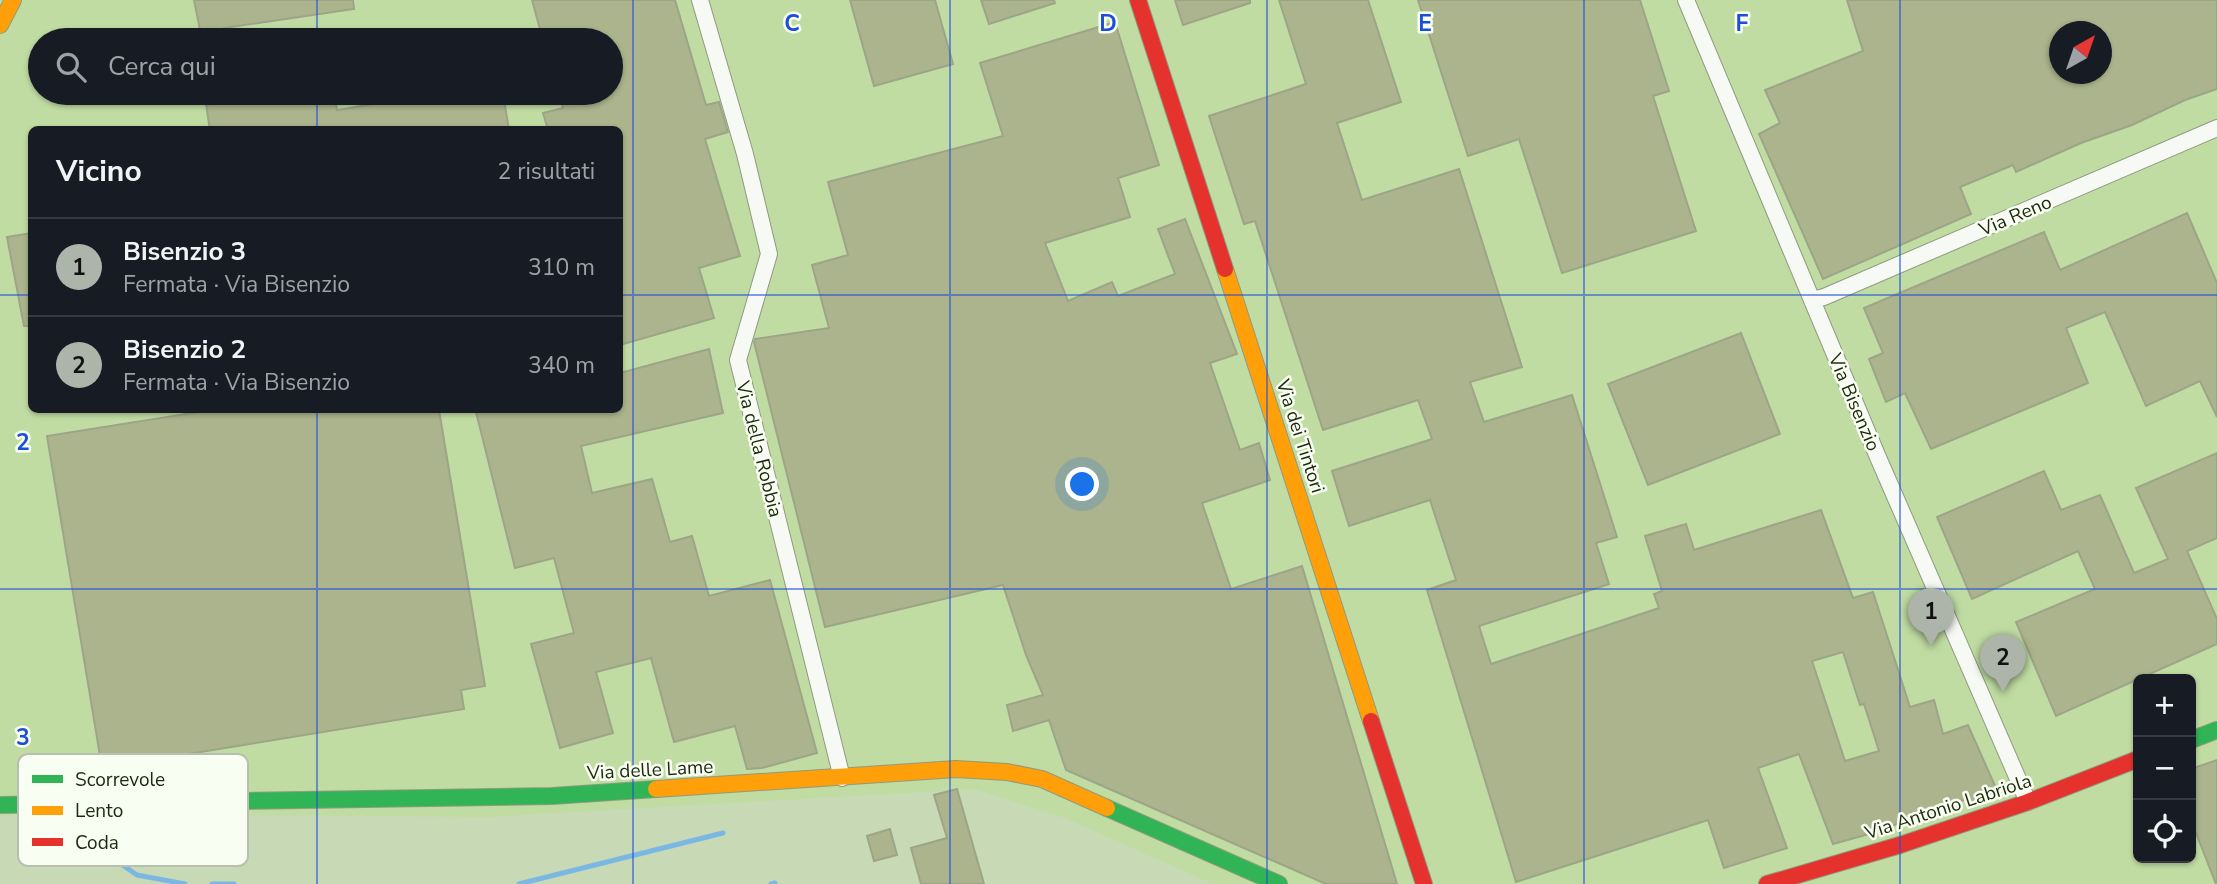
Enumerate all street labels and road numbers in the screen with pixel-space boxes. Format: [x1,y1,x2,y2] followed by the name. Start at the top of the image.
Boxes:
[1974,189,2056,243] street label: Via Reno
[1821,349,1886,455] street label: Via Bisenzio
[1269,375,1331,496] street label: Via dei Tintori
[729,377,789,520] street label: Via della Robbia
[585,754,714,786] street label: Via delle Lame
[1861,768,2035,846] street label: Via Antonio Labriola

